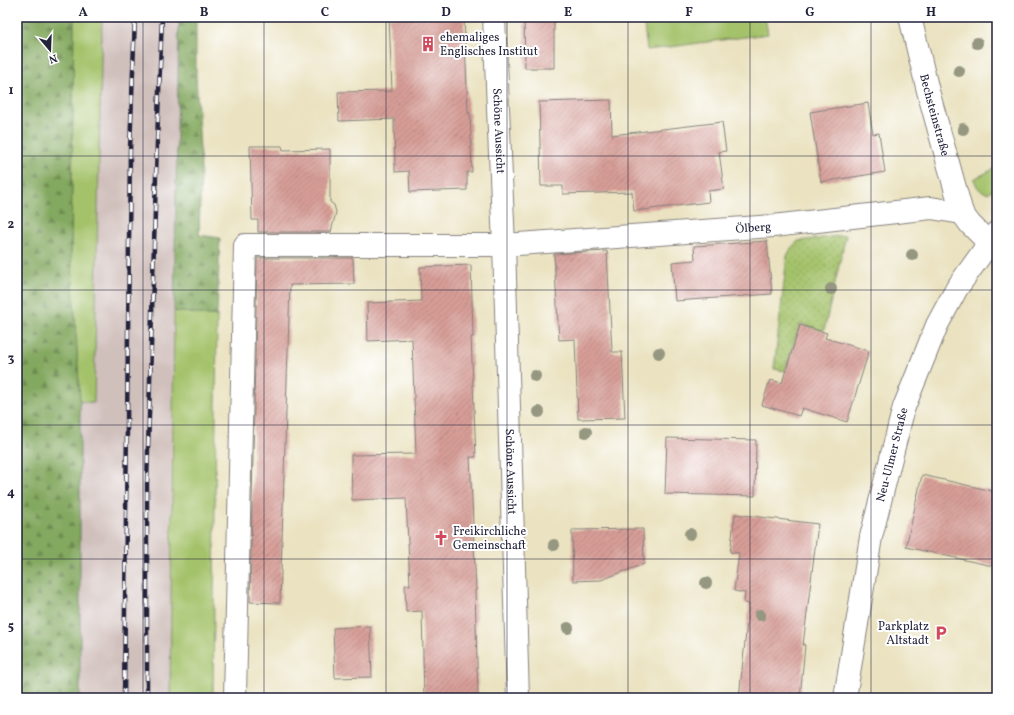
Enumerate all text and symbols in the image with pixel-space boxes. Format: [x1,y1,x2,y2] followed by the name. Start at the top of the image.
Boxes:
[78,4,88,22] text: A
[200,4,209,22] text: B
[321,4,329,22] text: C
[441,4,451,22] text: D
[564,4,572,22] text: E
[685,4,693,22] text: F
[805,4,815,22] text: G
[926,4,936,22] text: H
[30,30,70,70] north arrow
[440,30,538,60] place label: ehemaliges Englisches Institut
[419,35,437,53] building icon: ehemaliges Englisches Institut
[47,50,59,66] text: N
[915,72,953,158] street label: Bechsteinstraße
[8,82,14,100] text: 1
[488,88,508,174] street label: Schöne Aussicht
[8,216,15,234] text: 2
[735,219,772,238] street label: Ölberg
[8,350,15,368] text: 3
[873,406,913,504] street label: Neu-Ulmer Straße
[501,429,519,515] street label: Schöne Aussicht
[7,484,15,502] text: 4
[453,524,527,554] place label: Freikirchliche Gemeinschaft
[432,529,450,547] church icon: Freikirchliche Gemeinschaft
[8,618,14,636] text: 5
[878,619,929,649] place label: Parkplatz Altstadt
[932,624,950,642] parking icon: Parkplatz Altstadt

